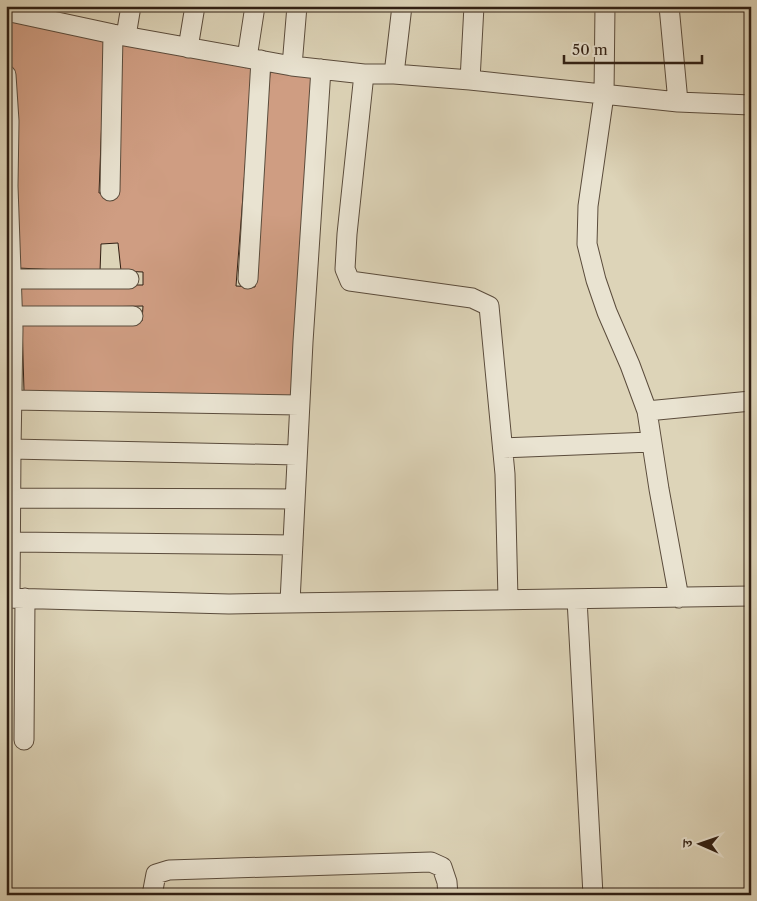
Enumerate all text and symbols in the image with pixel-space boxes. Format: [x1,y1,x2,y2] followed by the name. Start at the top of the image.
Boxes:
[564,32,702,64] scale bar
[572,40,608,59] text: 50 m
[674,818,724,868] north arrow
[678,839,696,848] text: उ

